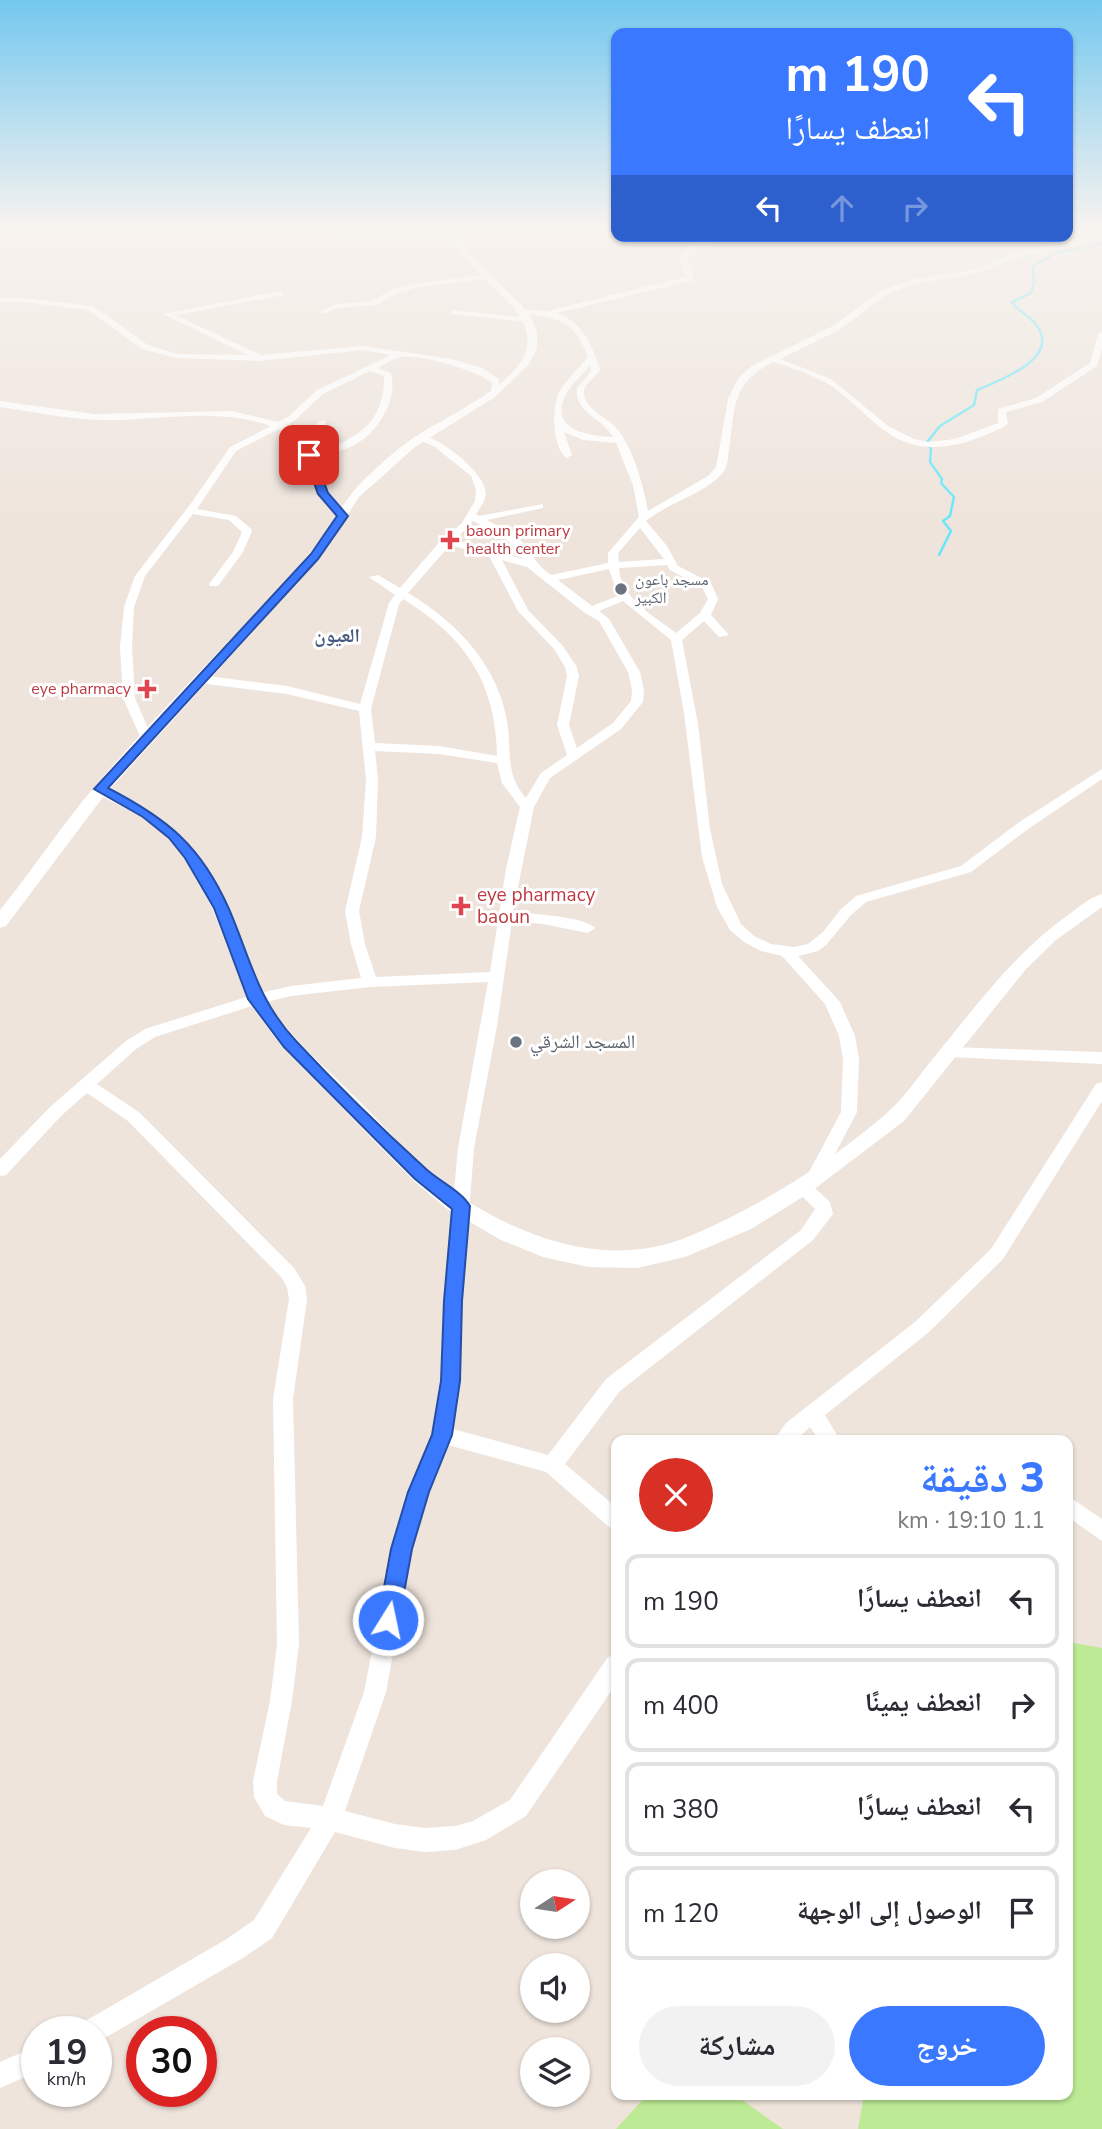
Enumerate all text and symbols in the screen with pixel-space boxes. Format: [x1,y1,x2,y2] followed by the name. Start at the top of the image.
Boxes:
[786,41,930,108] text: 190 m
[954,56,1045,147] icon: left
[786,107,930,150] text: انعطف يسارًا
[750,189,788,227] icon: left
[823,189,861,227] icon: ahead
[896,189,934,227] icon: right
[279,425,339,485] pin
[290,436,328,474] icon: arrive
[466,520,571,560] place label: baoun primary health center
[440,530,460,550] marker: baoun primary health center
[634,569,709,609] place label: مسجد باعون الكبير
[613,581,629,597] marker: مسجد باعون الكبير
[314,623,360,649] district label: العيون
[31,678,132,700] place label: eye pharmacy
[137,679,157,699] marker: eye pharmacy
[477,882,596,930] place label: eye pharmacy baoun
[451,896,471,916] marker: eye pharmacy baoun
[530,1029,635,1057] place label: المسجد الشرقي
[508,1034,524,1050] marker: المسجد الشرقي
[920,1450,1045,1507] text: 3 دقيقة
[639,1458,713,1532] button: close
[898,1505,1045,1536] text: 1.1 km · 19:10
[857,1581,982,1616] text: انعطف يسارًا
[1003,1582,1041,1620] icon: left
[351,1583,425,1657] position arrow
[643,1584,719,1619] text: 190 m
[865,1685,982,1720] text: انعطف يمينًا
[1003,1686,1041,1724] icon: right
[643,1688,719,1723] text: 400 m
[857,1789,982,1824] text: انعطف يسارًا
[1003,1790,1041,1828] icon: left
[643,1792,719,1827] text: 380 m
[520,1869,590,1939] north arrow
[520,1869,590,2107] map controls
[797,1893,982,1928] text: الوصول إلى الوجهة
[1003,1894,1041,1932] icon: arrive
[643,1896,719,1931] text: 120 m
[520,1953,590,2023] button: sound
[639,2006,835,2086] button: مشاركة
[849,2006,1045,2086] button: خروج
[126,2016,217,2107] speed limit sign: 30
[45,2029,88,2076] text: 19
[520,2037,590,2107] button: layers
[47,2067,86,2091] text: km/h

